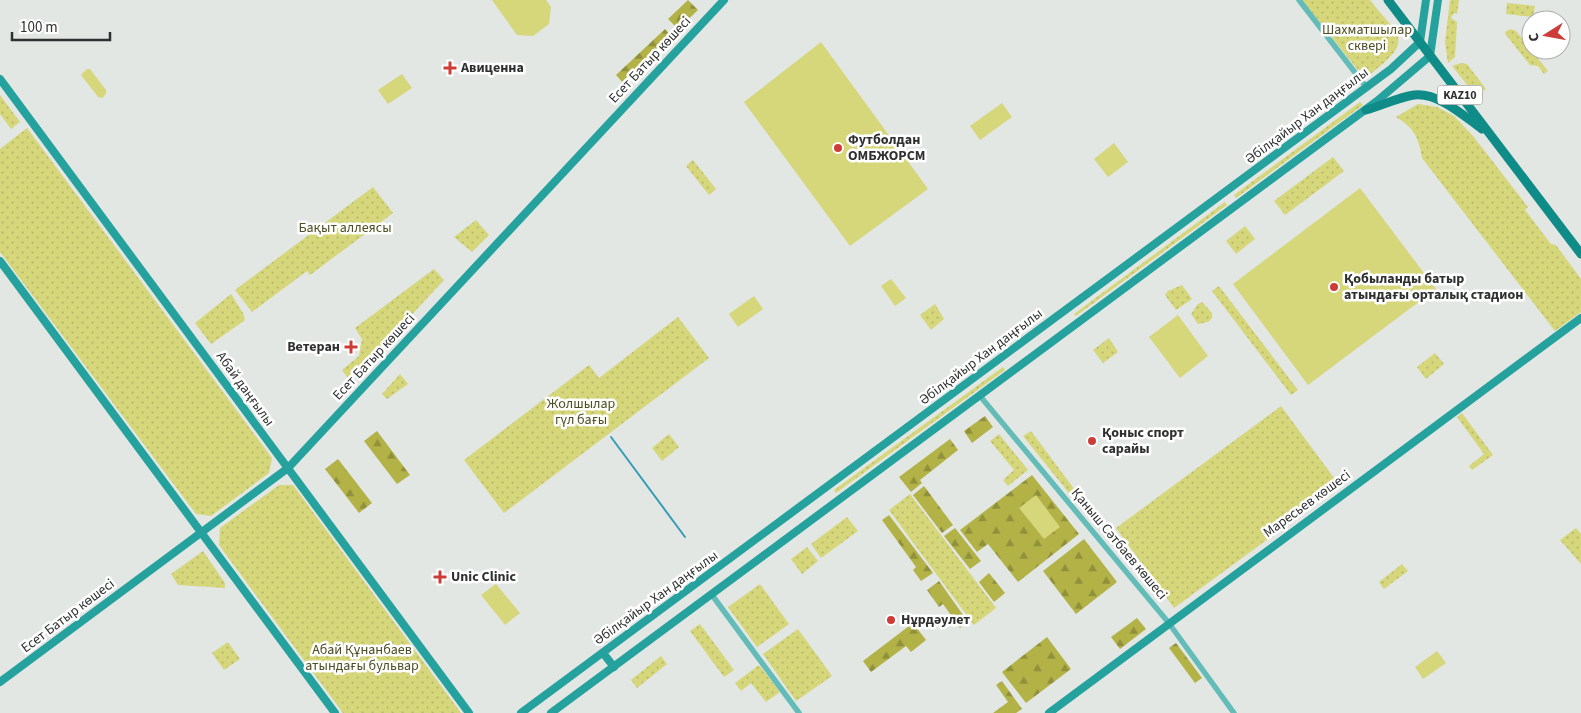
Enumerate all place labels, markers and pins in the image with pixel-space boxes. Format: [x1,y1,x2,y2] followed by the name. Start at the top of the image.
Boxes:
[460,58,524,78] place label: Авиценна
[443,61,457,75] marker: Авиценна
[848,130,926,166] place label: Футболдан ОМБЖОРСМ
[832,142,844,154] marker: Футболдан ОМБЖОРСМ
[1344,269,1523,305] place label: Қобыланды батыр атындағы орталық стадион
[1328,281,1340,293] marker: Қобыланды батыр атындағы орталық стадион
[287,337,340,357] place label: Ветеран
[344,340,358,354] marker: Ветеран
[1102,423,1184,459] place label: Қоныс спорт сарайы
[1086,435,1098,447] marker: Қоныс спорт сарайы
[451,567,516,587] place label: Unic Clinic
[433,570,447,584] marker: Unic Clinic
[901,610,970,630] place label: Нұрдәулет
[885,614,897,626] marker: Нұрдәулет

